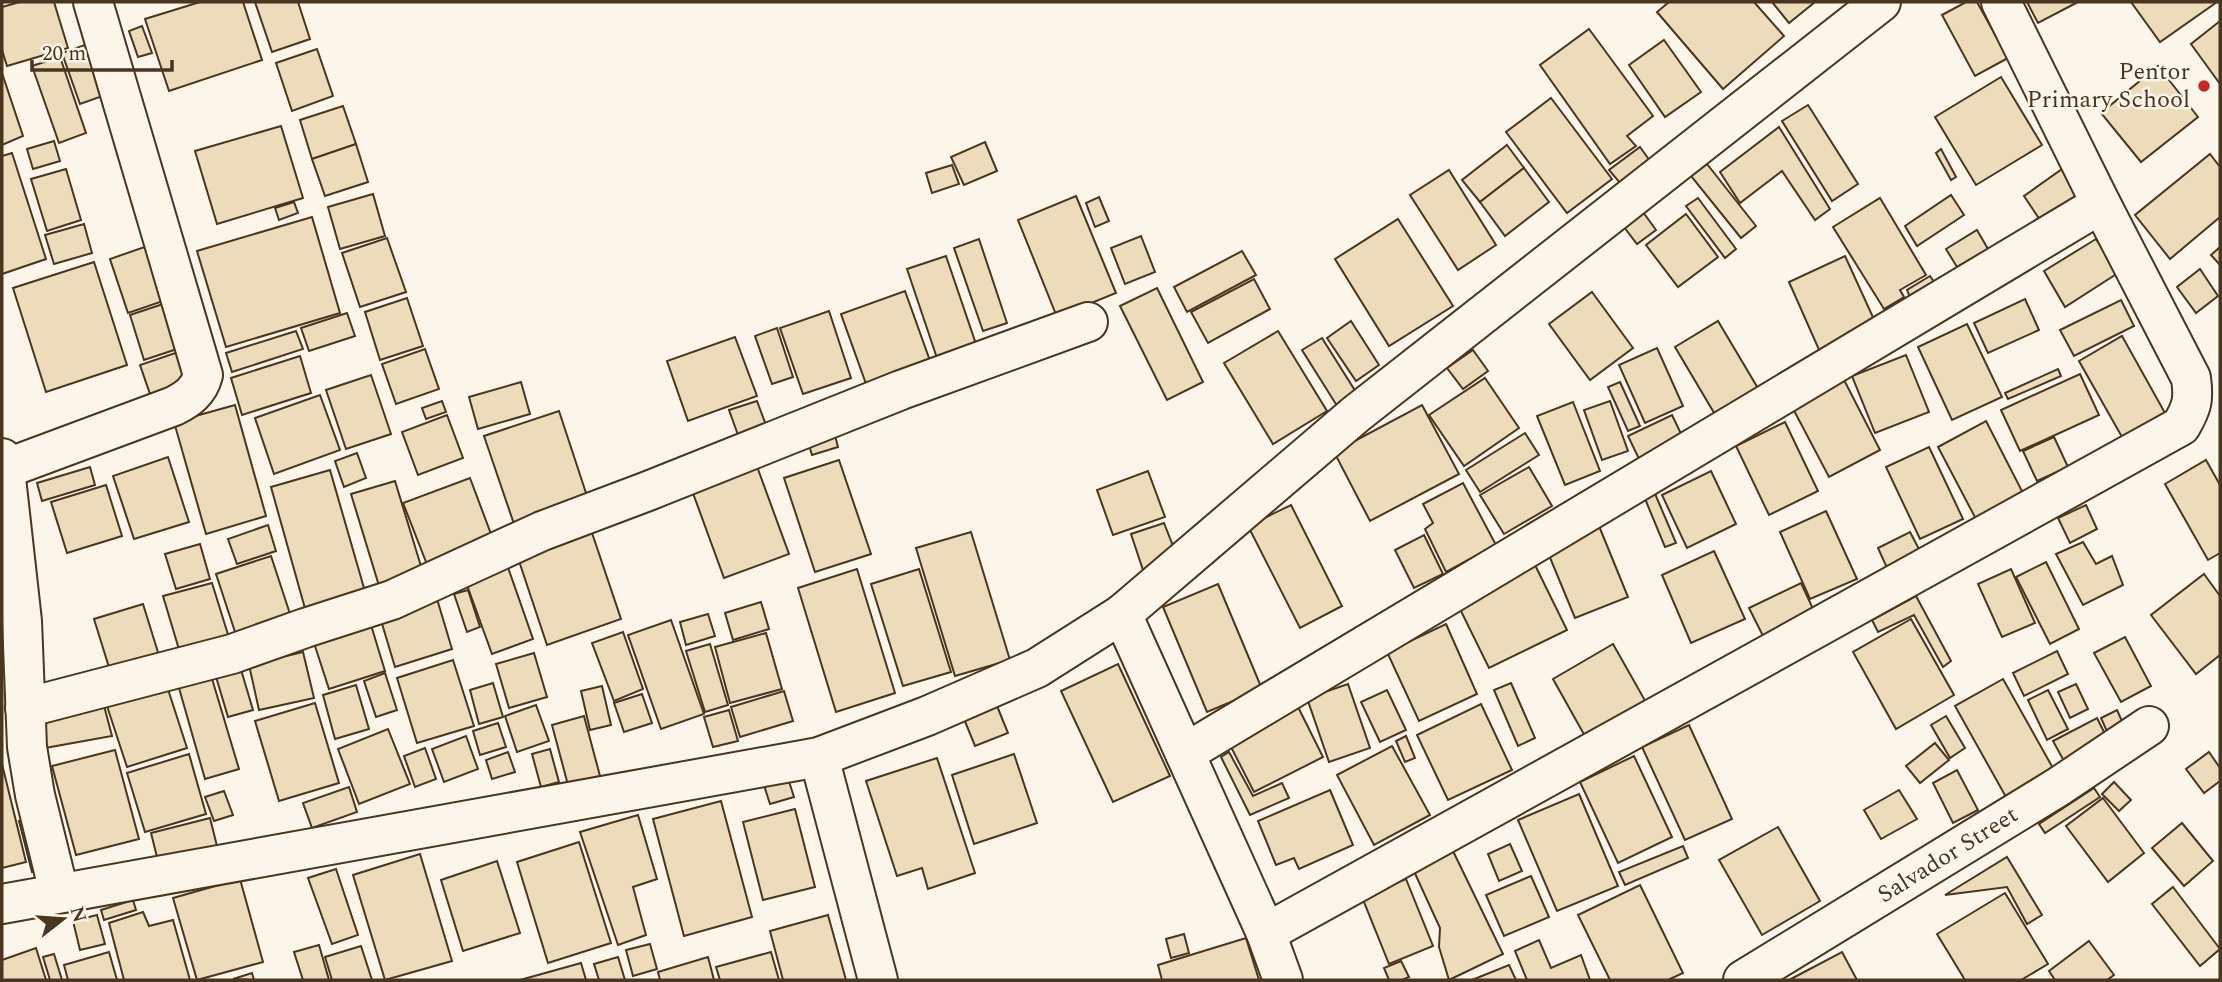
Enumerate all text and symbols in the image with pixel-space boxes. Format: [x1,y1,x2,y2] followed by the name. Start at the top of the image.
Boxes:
[32,28,172,72] scale bar
[42,38,86,70] text: 20 m
[2027,54,2190,118] place label: Pentor Primary School
[2196,78,2212,94] marker: Pentor Primary School
[1871,797,2025,913] street label: Salvador Street
[28,884,98,954] north arrow
[62,903,94,926] text: N

